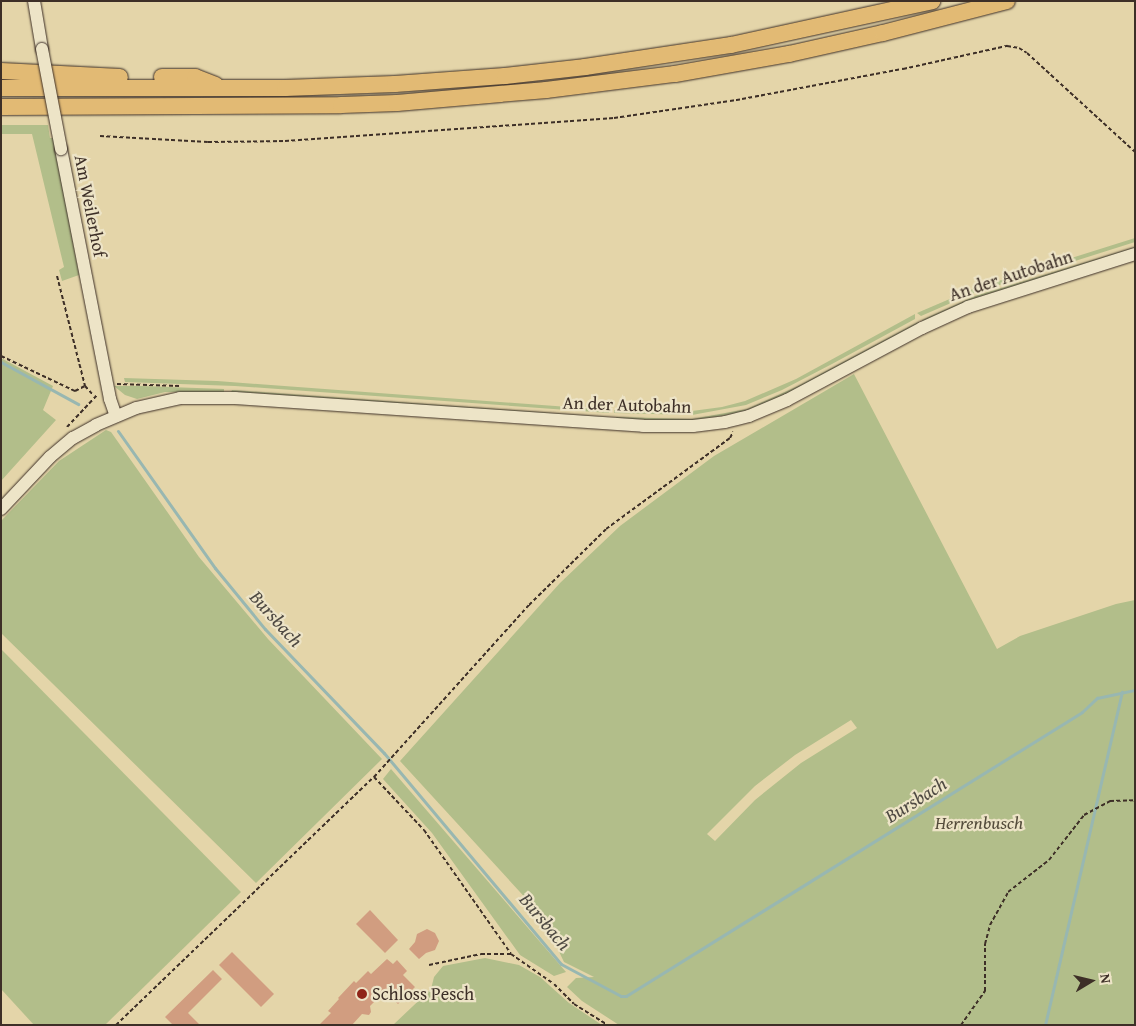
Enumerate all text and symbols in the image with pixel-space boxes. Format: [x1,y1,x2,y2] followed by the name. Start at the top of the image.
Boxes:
[70,153,110,259] street label: Am Weilerhof
[946,246,1076,306] street label: An der Autobahn
[562,392,692,418] street label: An der Autobahn
[245,586,307,652] water label: Bursbach
[881,772,951,828] water label: Bursbach
[935,812,1023,834] park label: Herrenbusch
[514,889,576,955] water label: Bursbach
[1066,956,1116,1006] north arrow
[1095,972,1116,985] text: N
[372,983,474,1005] place label: Schloss Pesch
[356,988,368,1000] marker: Schloss Pesch

